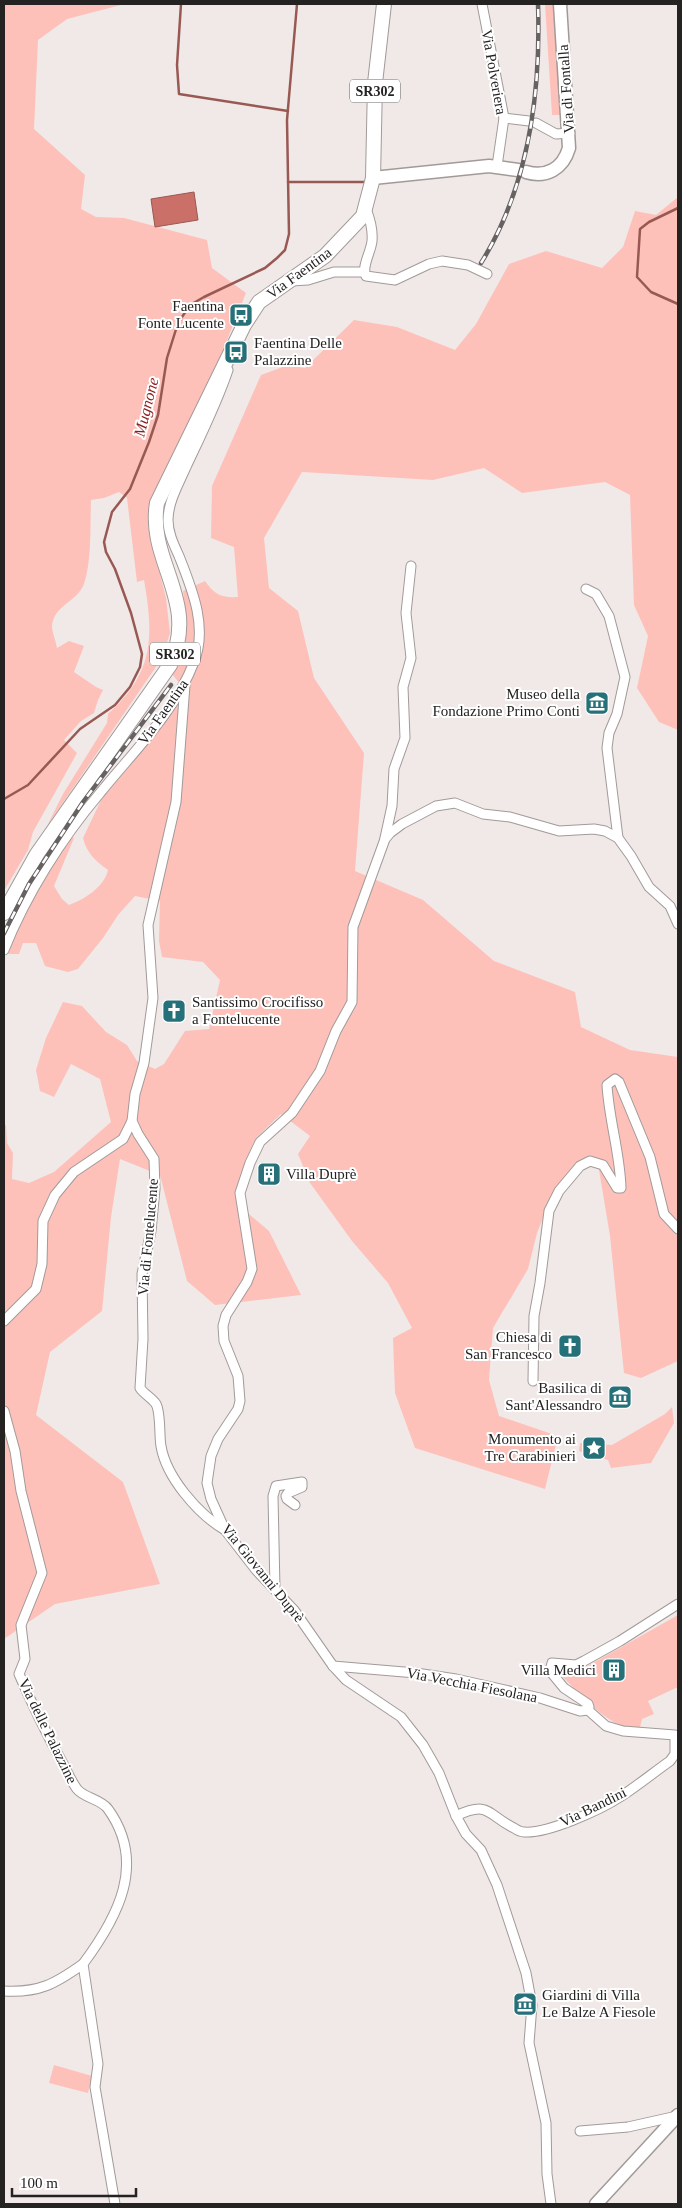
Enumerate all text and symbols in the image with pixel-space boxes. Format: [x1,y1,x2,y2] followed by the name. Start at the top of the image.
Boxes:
[479,28,509,116] street label: Via Polveriera
[555,44,577,134] street label: Via di Fontalla
[350,80,400,102] road number: SR302
[263,244,335,302] street label: Via Faentina
[138,298,224,331] place label: Faentina Fonte Lucente
[228,302,254,328] bus stop icon: Faentina Fonte Lucente
[254,335,342,368] place label: Faentina Delle Palazzine
[223,339,249,365] bus stop icon: Faentina Delle Palazzine
[130,376,163,440] water label: Mugnone
[150,642,200,666] road number: SR302
[135,676,192,748] street label: Via Faentina
[433,686,580,719] place label: Museo della Fondazione Primo Conti
[584,690,610,716] museum icon: Museo della Fondazione Primo Conti
[192,994,323,1027] place label: Santissimo Crocifisso a Fontelucente
[161,998,187,1024] church icon: Santissimo Crocifisso a Fontelucente
[256,1161,282,1187] building icon: Villa Duprè
[286,1166,357,1182] place label: Villa Duprè
[135,1177,161,1296] street label: Via di Fontelucente
[465,1329,552,1362] place label: Chiesa di San Francesco
[557,1333,583,1359] church icon: Chiesa di San Francesco
[505,1380,602,1413] place label: Basilica di Sant'Alessandro
[607,1384,633,1410] museum icon: Basilica di Sant'Alessandro
[484,1431,576,1464] place label: Monumento ai Tre Carabinieri
[581,1435,607,1461] place icon: Monumento ai Tre Carabinieri
[219,1521,308,1626] street label: Via Giovanni Duprè
[601,1657,627,1683] building icon: Villa Medici
[521,1662,596,1678] place label: Villa Medici
[405,1664,539,1706] street label: Via Vecchia Fiesolana
[16,1676,81,1786] street label: Via delle Palazzine
[557,1784,629,1830] street label: Via Bandini
[542,1987,656,2020] place label: Giardini di Villa Le Balze A Fiesole
[512,1991,538,2017] museum icon: Giardini di Villa Le Balze A Fiesole
[12,2166,136,2198] scale bar
[20,2175,58,2191] text: 100 m

